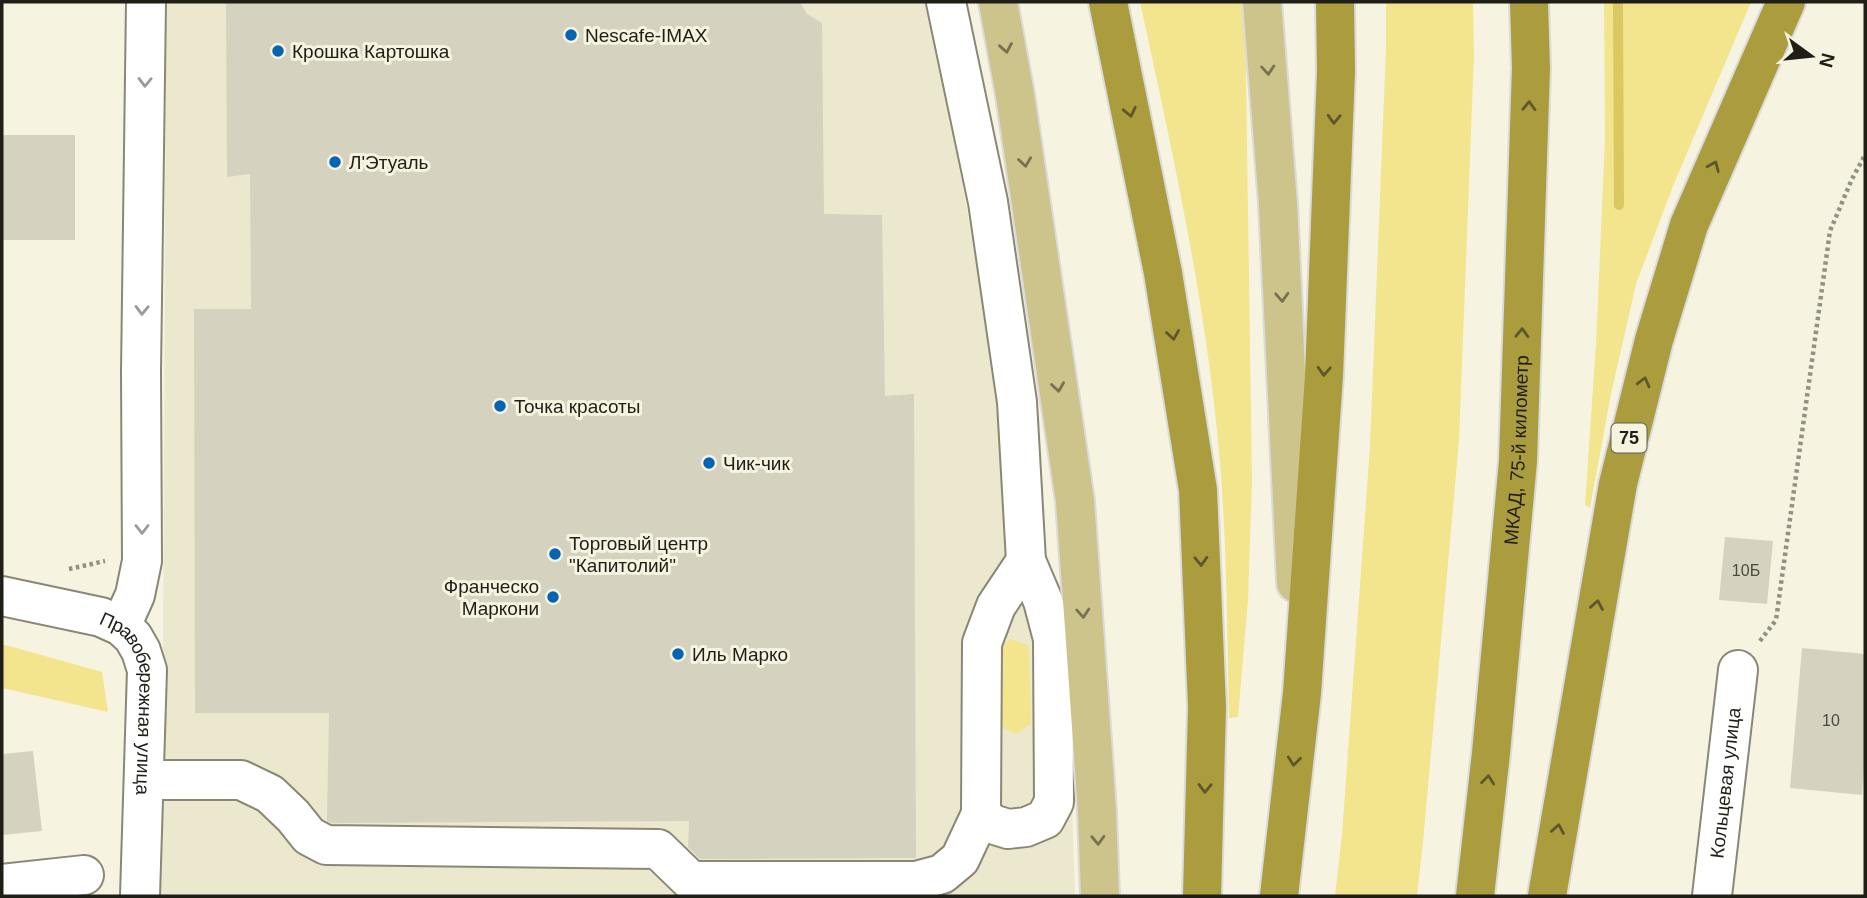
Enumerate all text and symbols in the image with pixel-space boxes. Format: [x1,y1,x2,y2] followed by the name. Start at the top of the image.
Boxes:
[1776,21,1846,91] north arrow
[585,25,708,46] place label: Nescafe-IMAX
[563,27,579,43] marker: Nescafe-IMAX
[292,41,450,62] place label: Крошка Картошка
[998,42,1013,54] one-way arrow
[270,43,286,59] marker: Крошка Картошка
[1815,51,1839,70] text: N
[1260,65,1275,76] one-way arrow
[137,78,153,88] one-way arrow
[1522,100,1537,111] one-way arrow
[1121,106,1136,118] one-way arrow
[1326,114,1341,125] one-way arrow
[349,152,429,173] place label: Л'Этуаль
[327,154,343,170] marker: Л'Этуаль
[1017,156,1032,168] one-way arrow
[1706,161,1720,174] one-way arrow
[1275,292,1290,303] one-way arrow
[134,305,150,316] one-way arrow
[1515,327,1530,338] one-way arrow
[1165,329,1180,341] one-way arrow
[1500,355,1532,546] street label: МКАД, 75-й километр
[1317,366,1332,377] one-way arrow
[1636,376,1650,388] one-way arrow
[1051,381,1066,393] one-way arrow
[514,396,640,417] place label: Точка красоты
[492,398,508,414] marker: Точка красоты
[1612,424,1646,452] road number: 75
[723,453,790,474] place label: Чик-чик
[701,455,717,471] marker: Чик-чик
[134,524,150,535] one-way arrow
[569,533,708,576] place label: Торговый центр "Капитолий"
[547,546,563,562] marker: Торговый центр "Капитолий"
[1193,555,1208,566] one-way arrow
[1732,562,1760,579] house number: 10Б
[444,576,539,619] place label: Франческо Маркони
[545,589,561,605] marker: Франческо Маркони
[1589,599,1604,611] one-way arrow
[97,608,157,796] street label: Правобережная улица
[1075,608,1090,619] one-way arrow
[692,644,788,665] place label: Иль Марко
[670,646,686,662] marker: Иль Марко
[1706,706,1745,859] street label: Кольцевая улица
[1822,712,1840,729] house number: 10
[1287,755,1302,767] one-way arrow
[1481,774,1496,786] one-way arrow
[1197,783,1212,794] one-way arrow
[1550,823,1565,835] one-way arrow
[1090,835,1106,846] one-way arrow

